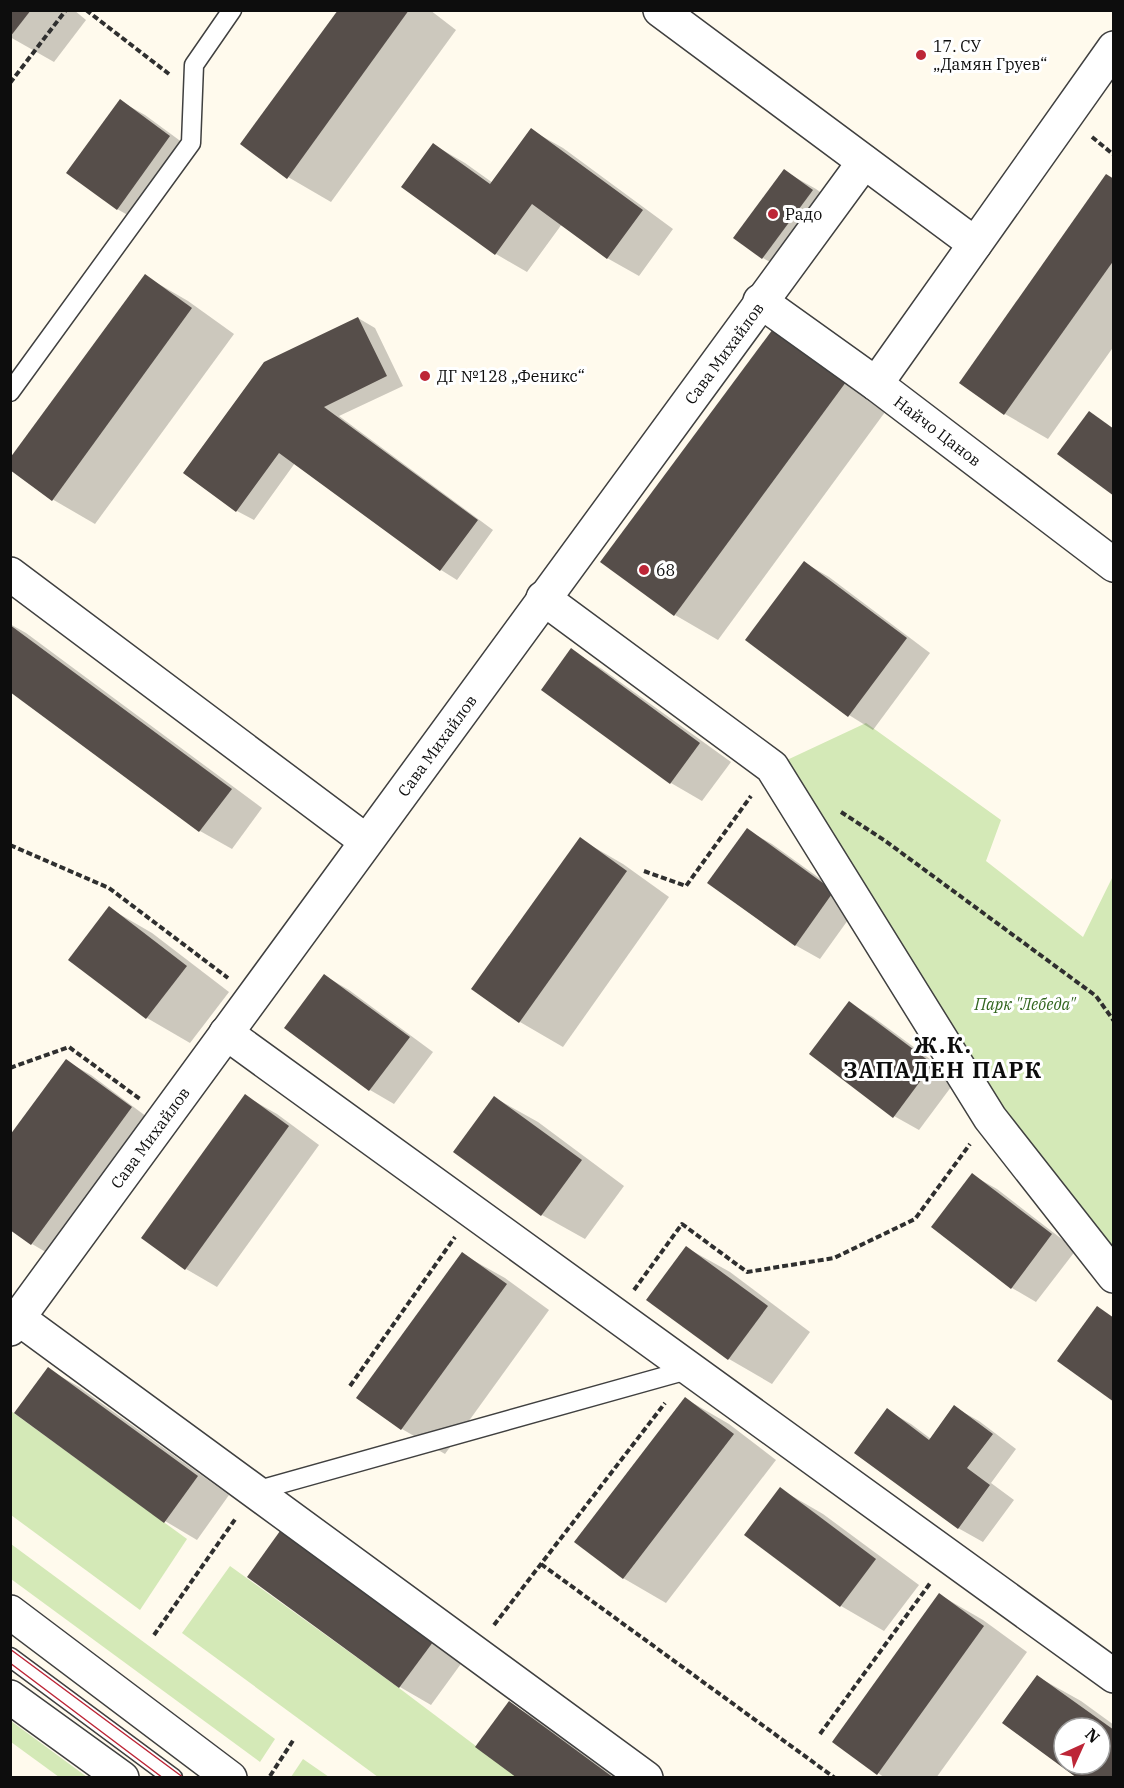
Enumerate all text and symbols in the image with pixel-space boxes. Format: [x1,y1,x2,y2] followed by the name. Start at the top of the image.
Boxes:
[933,36,1047,74] place label: 17. СУ „Дамян Груев“
[914,48,928,62] marker: 17. СУ „Дамян Груев“
[785,204,822,224] place label: Радо
[766,207,780,221] marker: Радо
[680,299,768,408] street label: Сава Михайлов
[437,366,585,386] place label: ДГ №128 „Феникс“
[418,369,432,383] marker: ДГ №128 „Феникс“
[890,391,985,470] street label: Найчо Цанов
[656,560,675,580] place label: 68
[637,563,651,577] marker: 68
[393,691,481,800] street label: Сава Михайлов
[973,994,1077,1014] park label: Парк "Лебеда"
[843,1030,1043,1084] district label: Ж.К. ЗАПАДЕН ПАРК
[106,1083,194,1192] street label: Сава Михайлов
[1052,1716,1112,1776] north arrow
[1081,1724,1104,1747] text: N

